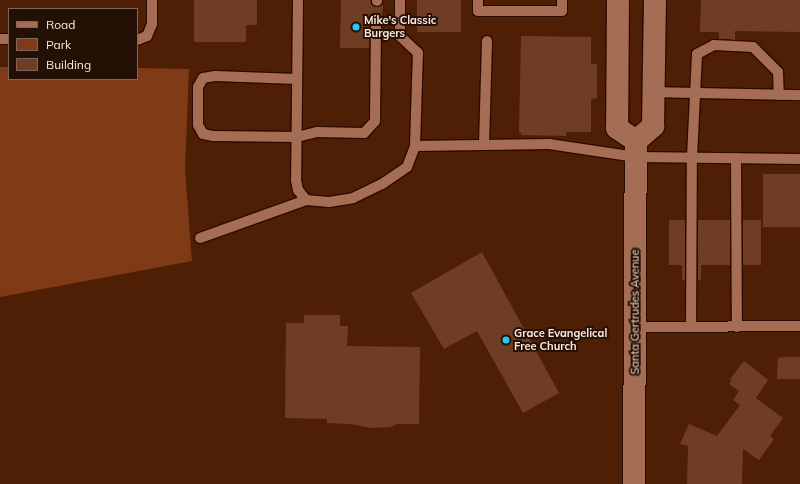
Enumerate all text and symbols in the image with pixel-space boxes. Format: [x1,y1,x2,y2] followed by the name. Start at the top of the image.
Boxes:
[8,8,138,80] legend
[364,14,436,40] place label: Mike's Classic Burgers
[46,17,75,32] text: Road
[351,22,361,32] marker: Mike's Classic Burgers
[46,37,71,52] text: Park
[46,57,91,72] text: Building
[628,250,642,374] street label: Santa Gertrudes Avenue
[514,327,607,353] place label: Grace Evangelical Free Church
[501,335,511,345] marker: Grace Evangelical Free Church

